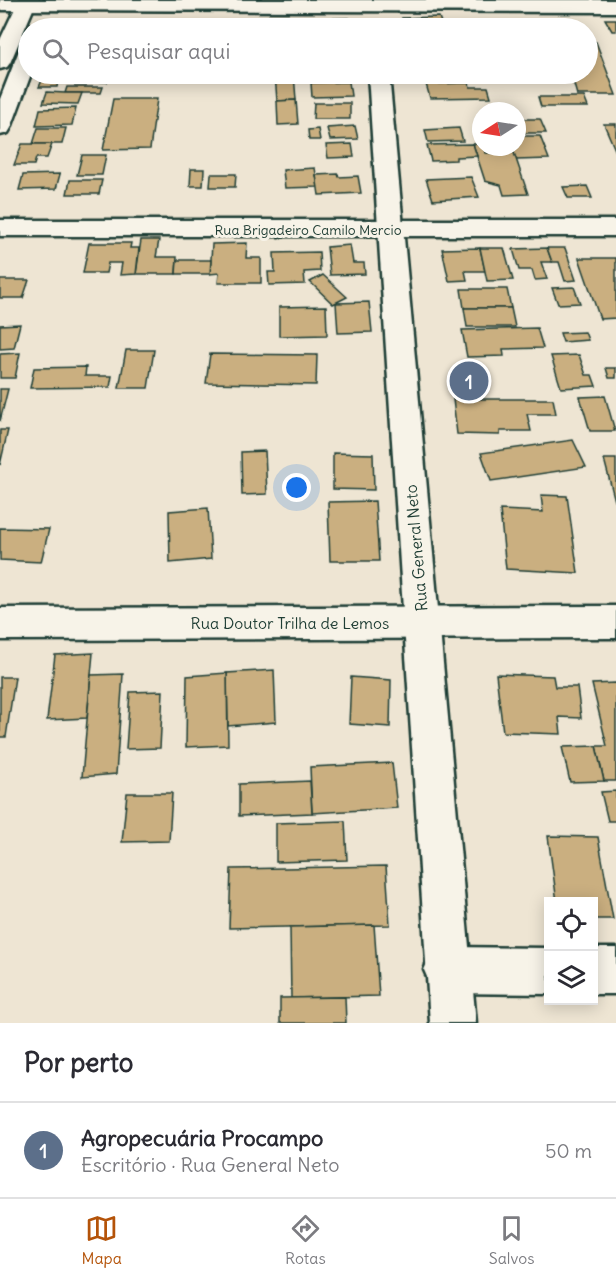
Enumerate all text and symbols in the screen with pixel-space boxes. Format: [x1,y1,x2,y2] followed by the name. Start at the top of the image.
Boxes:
[18,18,598,84] search box
[39,35,72,68] icon: search
[87,37,230,65] text: Pesquisar aqui
[472,102,526,156] north arrow
[214,221,402,239] street label: Rua Brigadeiro Camilo Mercio
[450,358,488,404] pin: 1
[282,473,311,502] your location
[400,484,432,612] street label: Rua General Neto
[191,613,389,633] street label: Rua Doutor Trilha de Lemos
[544,897,598,1005] map controls
[544,897,598,951] button: locate
[544,951,598,1005] button: layers
[24,1046,133,1079] text: Por perto
[81,1124,323,1152] text: Agropecuária Procampo
[40,1138,47,1163] text: 1
[545,1138,592,1163] text: 50 m
[81,1152,339,1177] text: Escritório · Rua General Neto
[82,1212,122,1268] tab: Mapa
[285,1212,326,1268] tab: Rotas
[489,1212,534,1268] tab: Salvos

